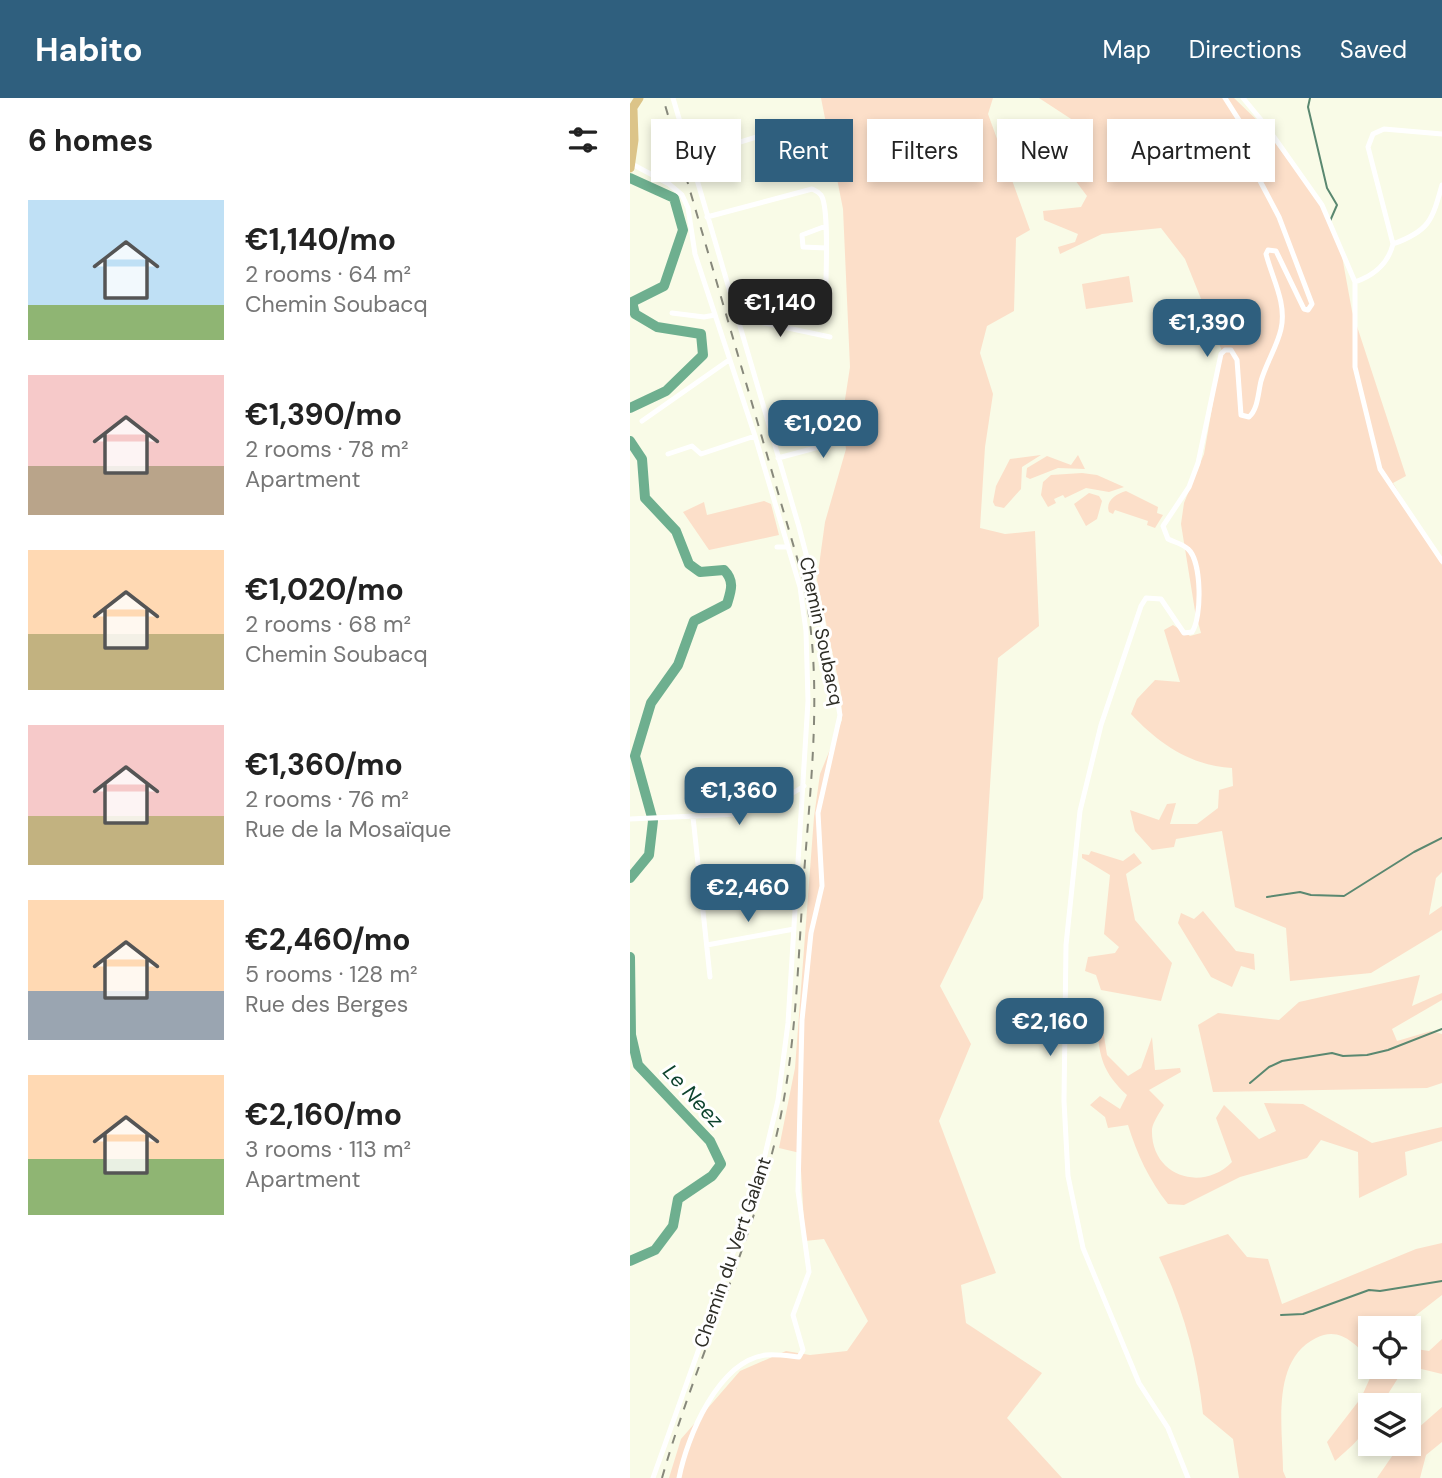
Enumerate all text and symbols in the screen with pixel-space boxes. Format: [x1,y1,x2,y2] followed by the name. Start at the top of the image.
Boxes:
[35,28,143,71] text: Habito
[1103,34,1151,65] text: Map
[1189,34,1302,65] text: Directions
[1340,34,1407,65] text: Saved
[651,119,741,182] chip: Buy
[755,119,853,182] chip: Rent
[867,119,983,182] chip: Filters
[997,119,1093,182] chip: New
[1107,119,1275,182] chip: Apartment
[28,121,153,160] text: 6 homes
[564,121,602,159] icon: filters
[245,220,396,259] text: €1,140/mo
[84,228,168,312] icon: home
[245,259,411,289] text: 2 rooms · 64 m²
[723,280,837,339] pin: €1,140
[744,287,816,317] text: €1,140
[245,289,428,319] text: Chemin Soubacq
[1150,300,1264,359] pin: €1,390
[1169,307,1245,337] text: €1,390
[245,395,402,434] text: €1,390/mo
[766,400,880,460] pin: €1,020
[84,403,168,487] icon: home
[784,408,862,438] text: €1,020
[245,434,409,464] text: 2 rooms · 78 m²
[245,464,360,494] text: Apartment
[794,555,849,708] street label: Chemin Soubacq
[245,570,404,609] text: €1,020/mo
[84,578,168,662] icon: home
[245,609,411,639] text: 2 rooms · 68 m²
[245,639,428,669] text: Chemin Soubacq
[245,745,403,784] text: €1,360/mo
[84,753,168,837] icon: home
[682,768,796,827] pin: €1,360
[701,775,777,805] text: €1,360
[245,784,409,814] text: 2 rooms · 76 m²
[245,814,451,844] text: Rue de la Mosaïque
[691,864,805,924] pin: €2,460
[707,872,789,902] text: €2,460
[245,920,411,959] text: €2,460/mo
[84,928,168,1012] icon: home
[245,959,418,989] text: 5 rooms · 128 m²
[245,989,408,1019] text: Rue des Berges
[993,998,1107,1058] pin: €2,160
[1012,1006,1088,1036] text: €2,160
[657,1058,730,1134] water label: Le Neez
[245,1095,402,1134] text: €2,160/mo
[84,1103,168,1187] icon: home
[245,1134,411,1164] text: 3 rooms · 113 m²
[688,1153,777,1351] street label: Chemin du Vert Galant
[245,1164,360,1194] text: Apartment
[1358,1316,1421,1456] map controls
[1358,1316,1421,1379] button: locate
[1358,1393,1421,1456] button: layers

